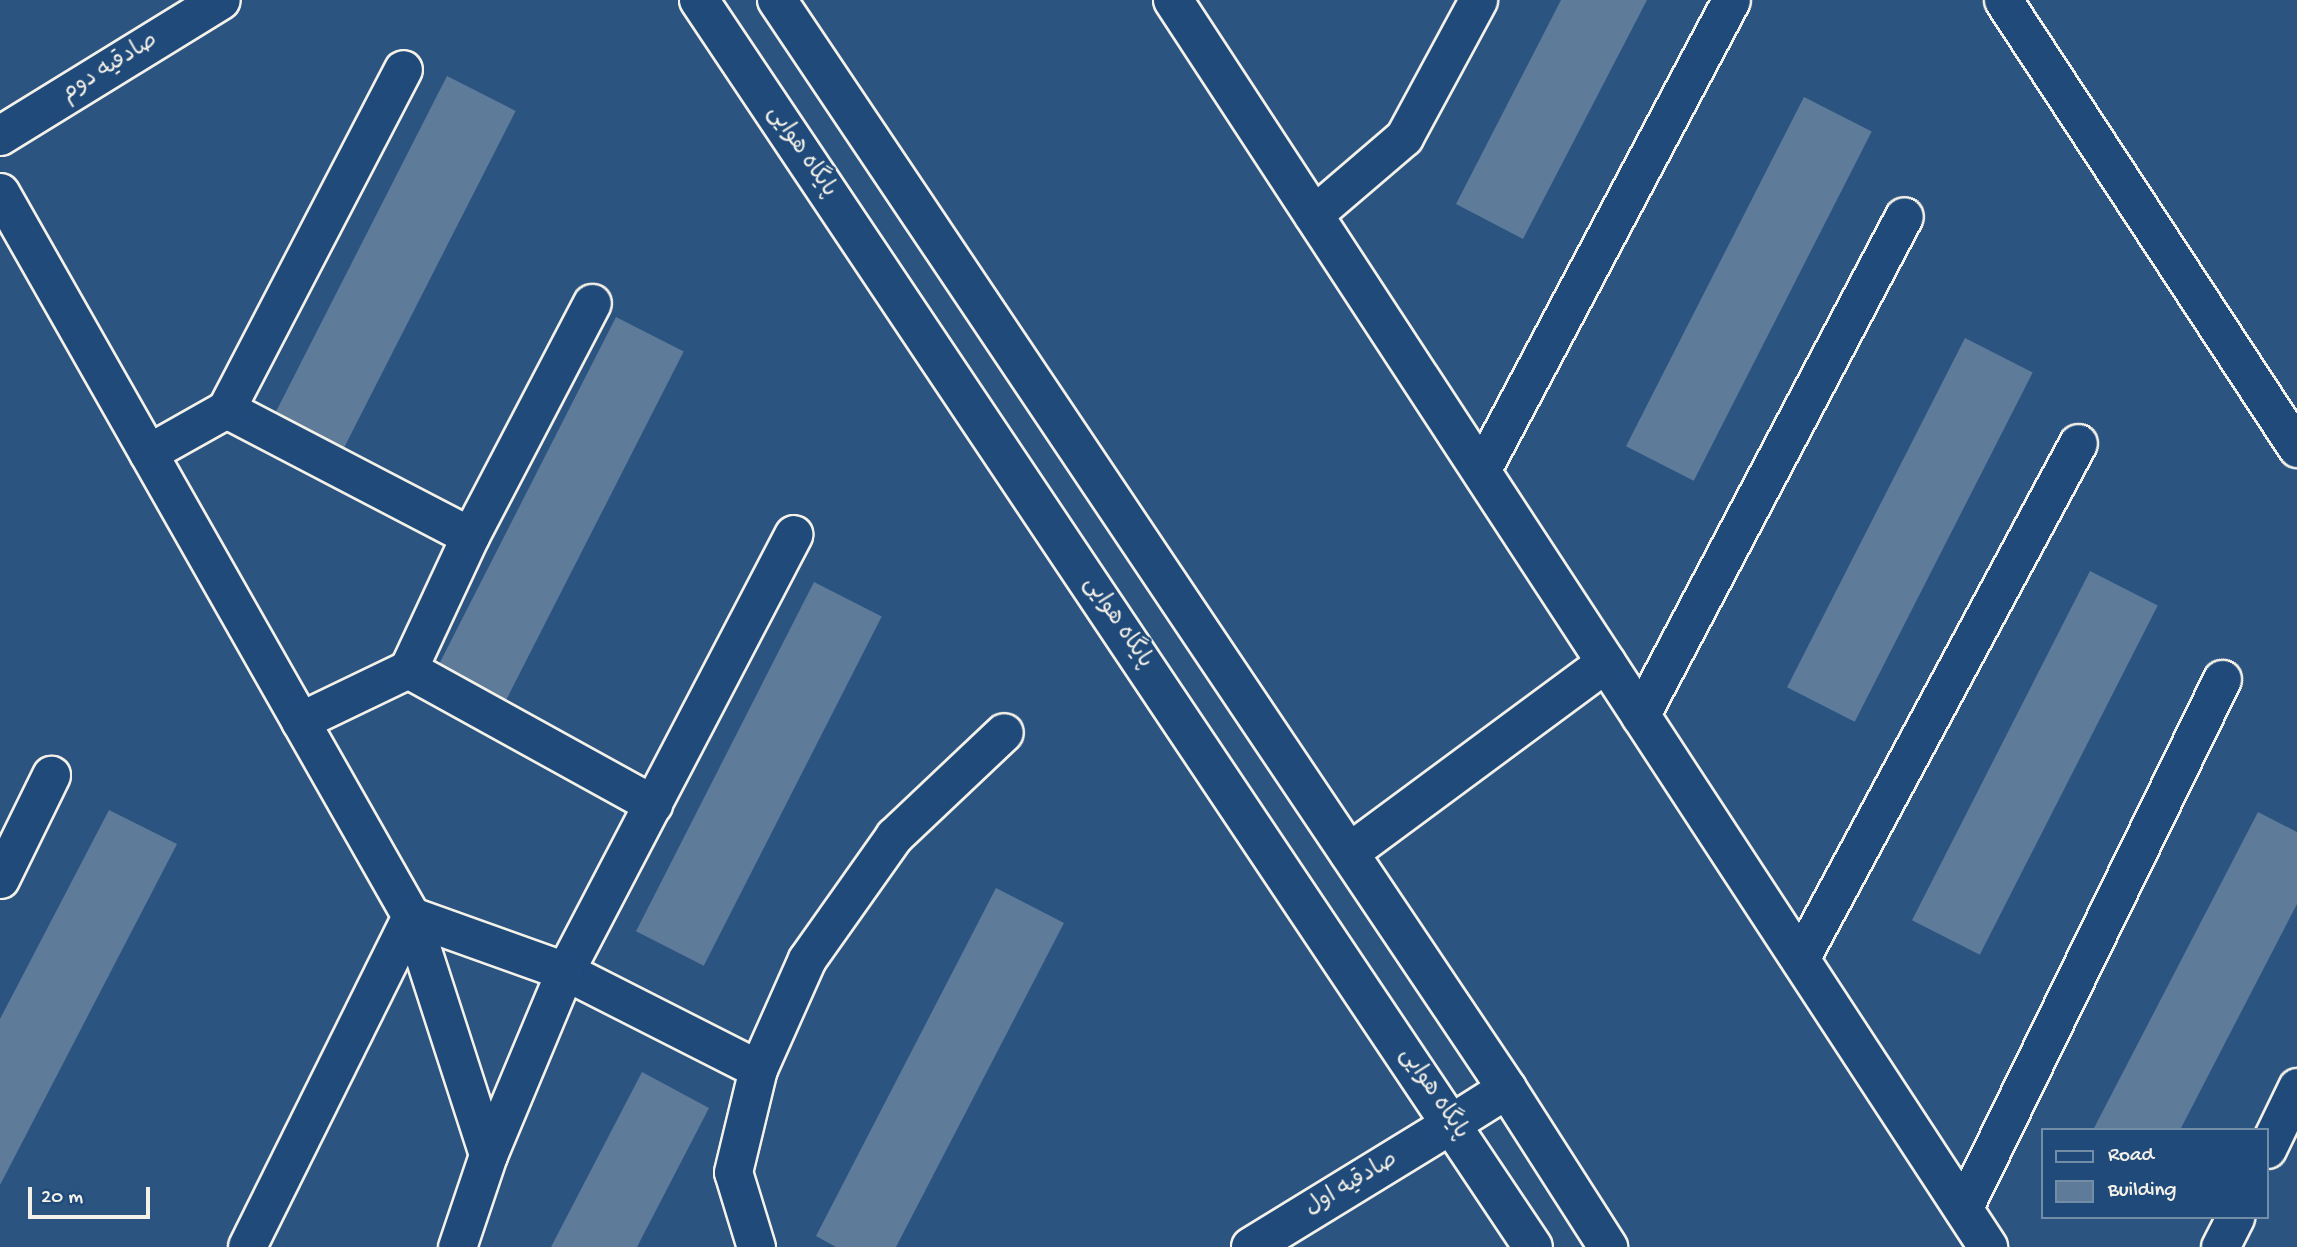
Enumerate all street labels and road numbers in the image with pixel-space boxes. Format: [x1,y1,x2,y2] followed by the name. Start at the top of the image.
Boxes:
[57,28,163,108] street label: صادقیه دوم
[760,101,842,203] street label: پایگاه هوایی
[1076,572,1158,674] street label: پایگاه هوایی
[1392,1043,1474,1145] street label: پایگاه هوایی
[1301,1147,1403,1223] street label: صادقیه اول

